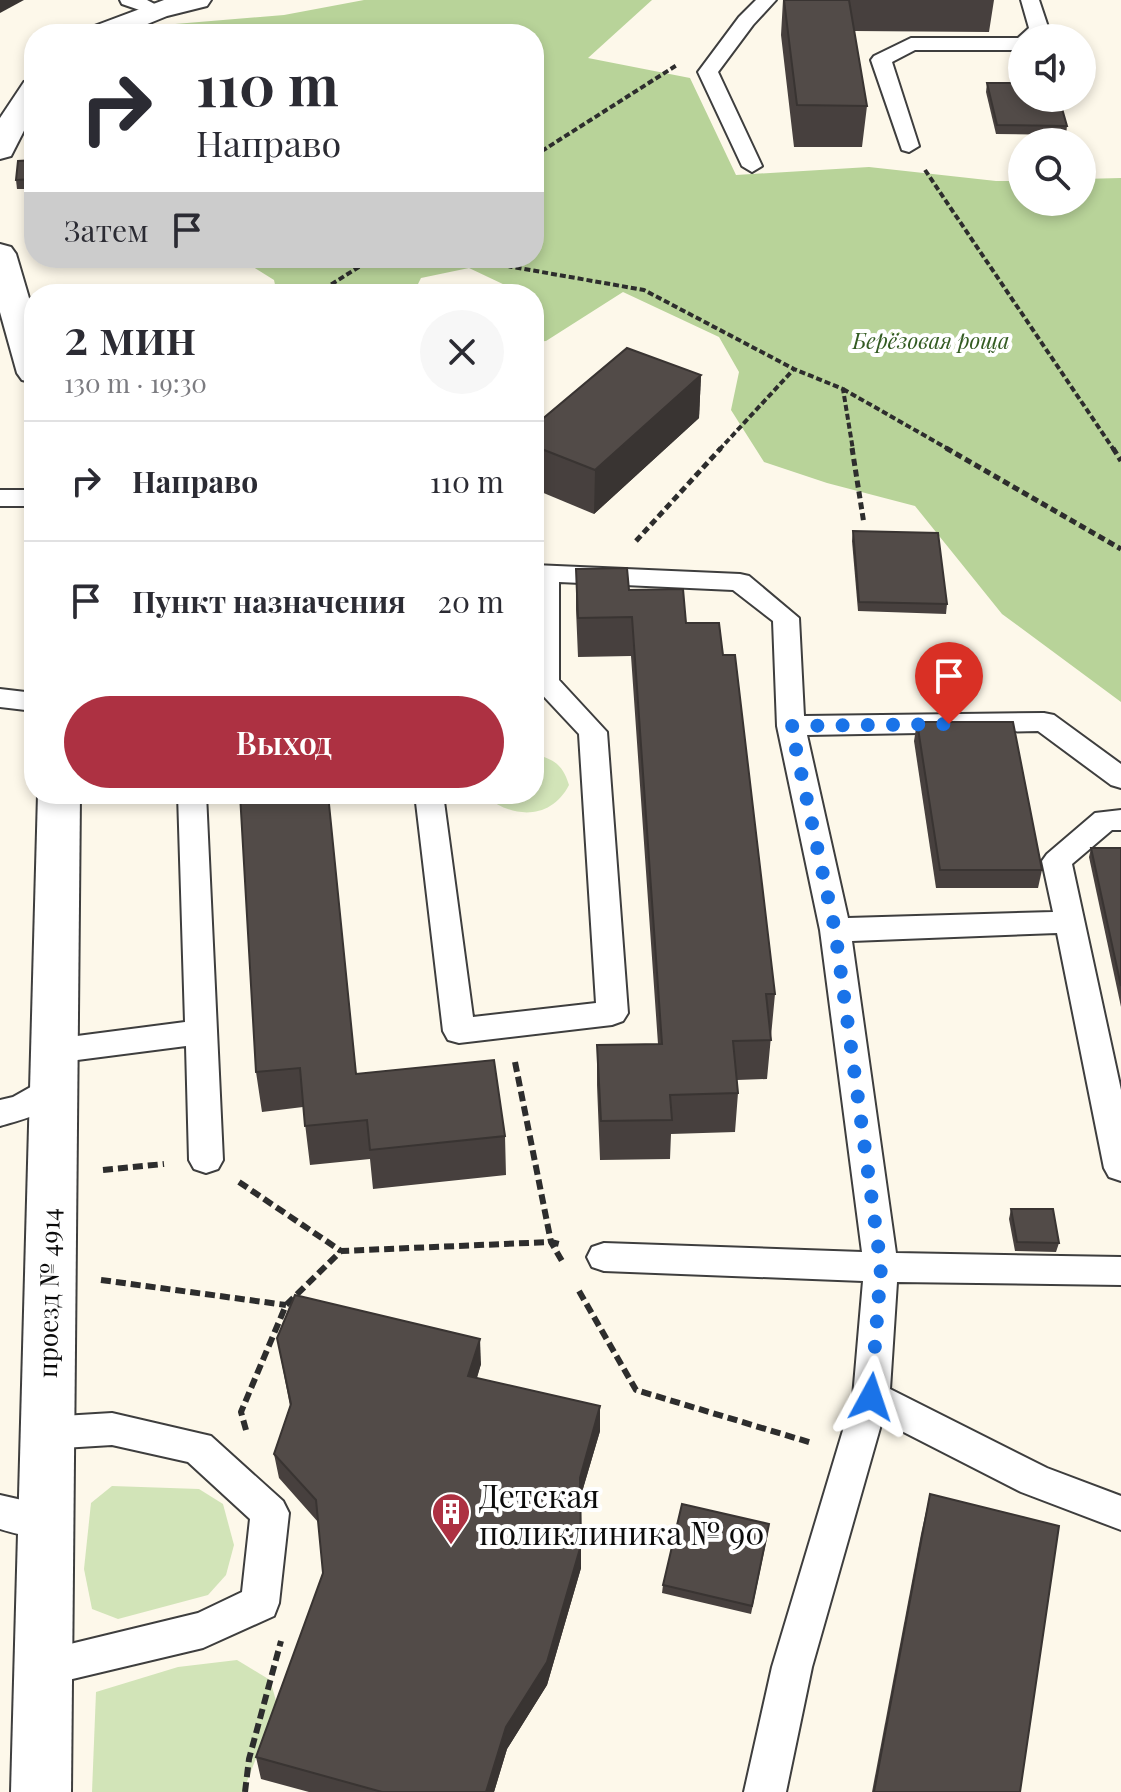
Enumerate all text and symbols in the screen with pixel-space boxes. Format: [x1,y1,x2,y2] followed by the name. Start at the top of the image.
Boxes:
[1008,24,1096,216] map controls
[1008,24,1096,112] button: sound
[196,46,339,121] text: 110 m
[64,56,168,160] icon: right
[196,118,341,166] text: Направо
[1008,128,1096,216] button: search
[165,208,209,252] icon: arrive
[64,210,149,250] text: Затем
[64,303,196,367] text: 2 мин
[420,310,504,394] button: close
[851,325,1010,355] park label: Берёзовая роща
[64,365,207,400] text: 130 m · 19:30
[64,459,108,503] icon: right
[132,461,258,501] text: Направо
[430,461,504,501] text: 110 m
[64,579,108,623] icon: arrive
[132,581,406,621] text: Пункт назначения
[438,581,504,621] text: 20 m
[915,642,983,724] pin
[927,654,971,698] icon: arrive
[64,696,504,788] button: Выход
[29,1208,67,1378] street label: проезд № 4914
[829,1355,913,1439] position arrow
[479,1473,764,1553] place label: Детская поликлиника № 90
[430,1491,472,1546] building icon: Детская поликлиника № 90

